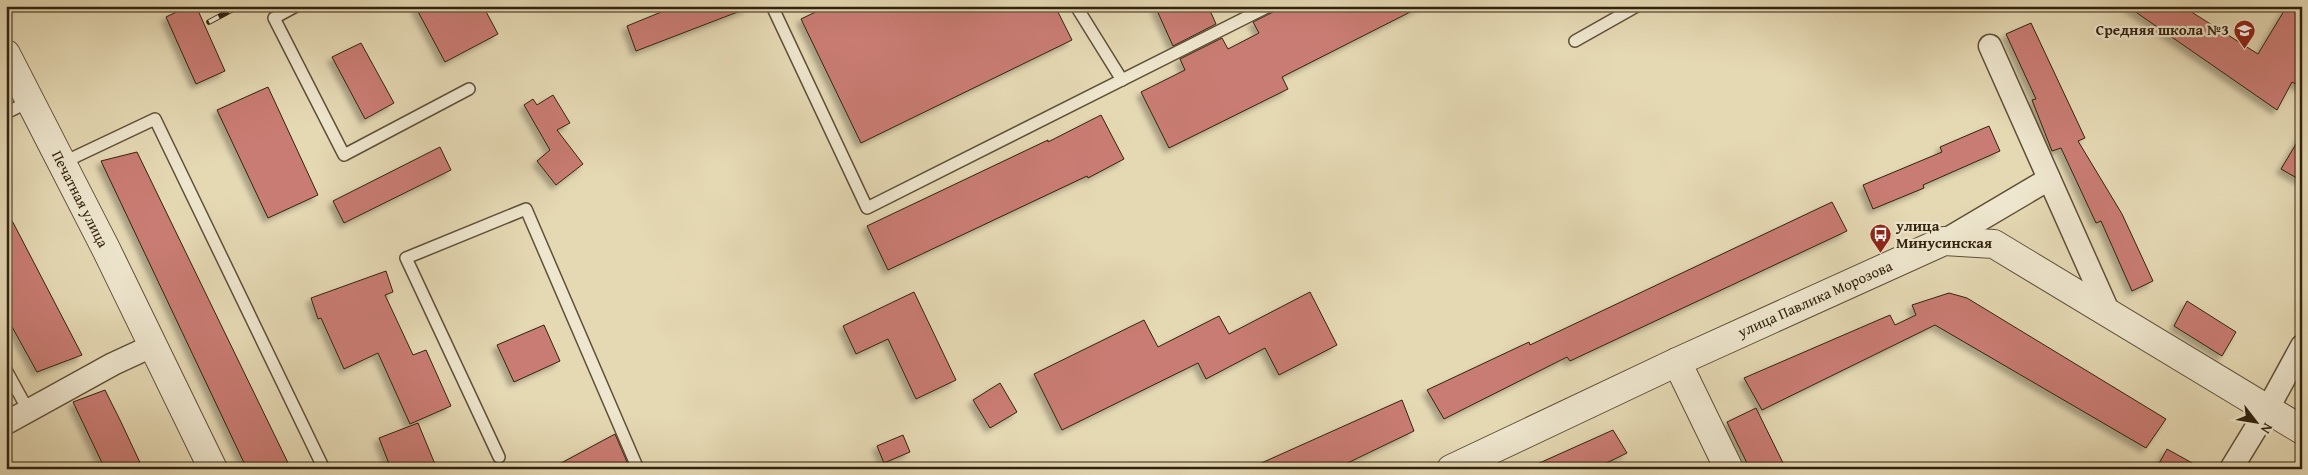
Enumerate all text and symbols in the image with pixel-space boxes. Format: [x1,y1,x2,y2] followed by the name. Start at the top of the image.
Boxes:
[2233,18,2257,49] school or university icon: Средняя школа №3
[2096,19,2229,40] place label: Средняя школа №3
[47,147,114,252] street label: Печатная улица
[1895,215,1992,253] place label: улица Минусинская
[1868,223,1892,254] bus stop icon: улица Минусинская
[1733,255,1896,343] street label: улица Павлика Морозова
[2230,398,2280,448] north arrow
[2256,420,2278,438] text: N

